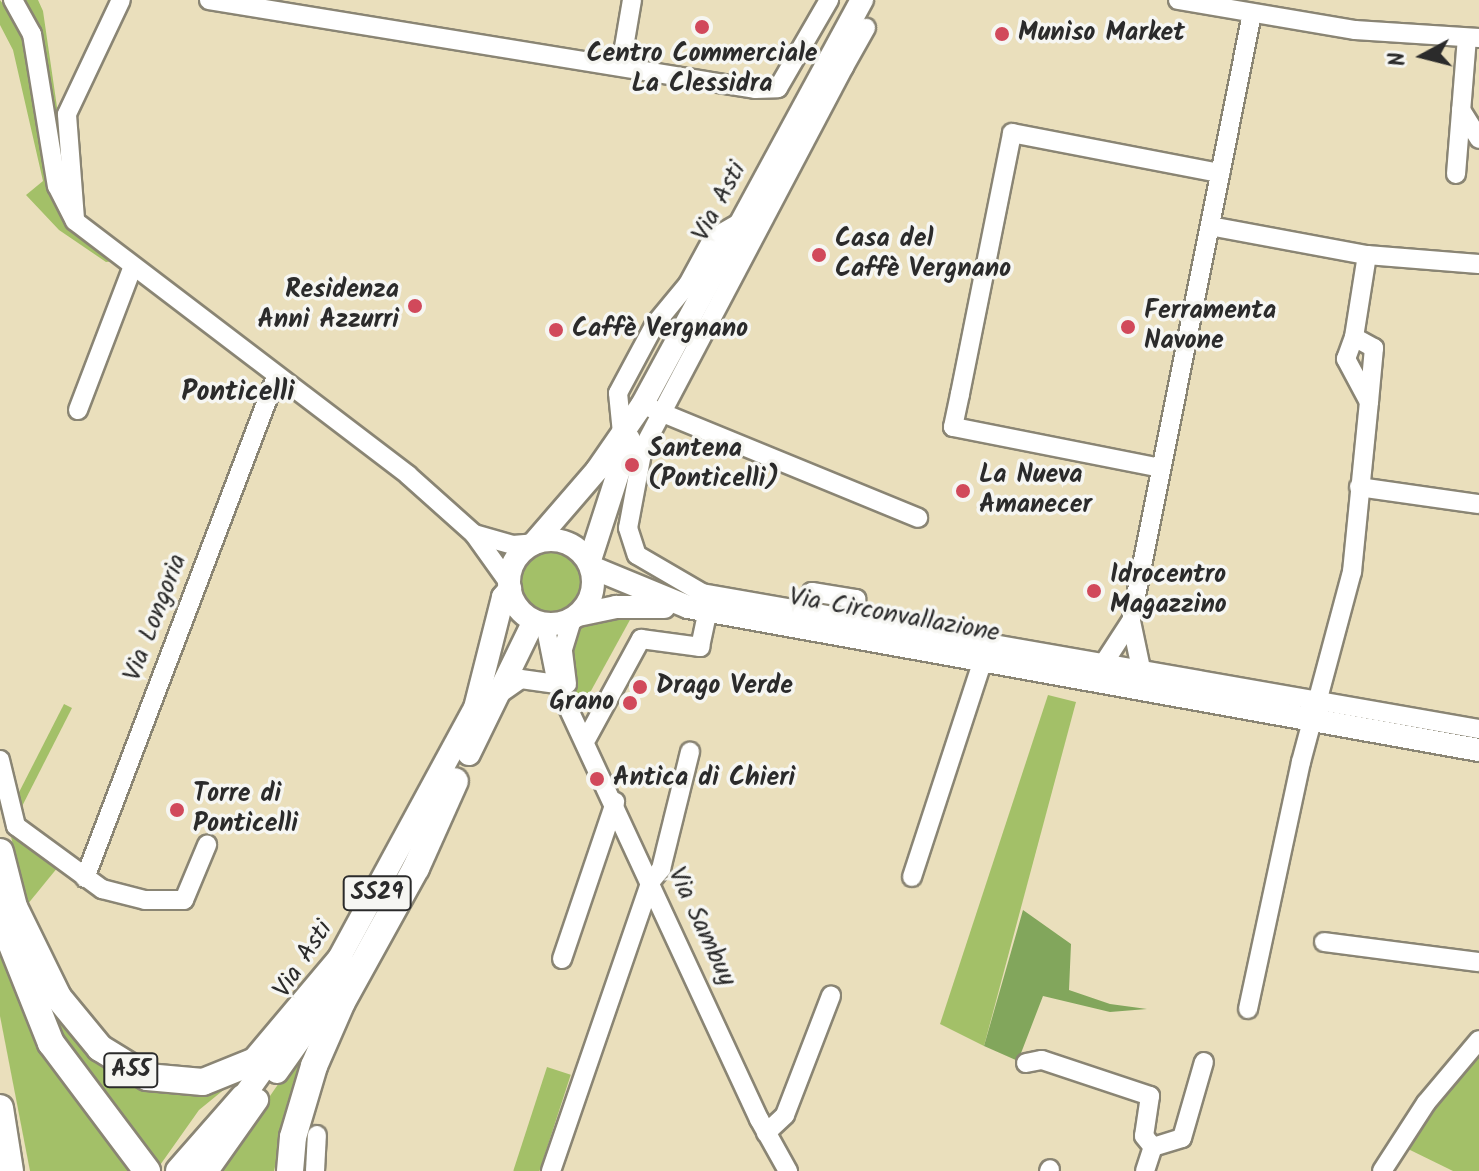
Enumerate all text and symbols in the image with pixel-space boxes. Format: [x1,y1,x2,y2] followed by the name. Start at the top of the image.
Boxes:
[1383,16,1463,96] north arrow
[693,18,711,36] marker: Centro Commerciale La Clessidra
[1018,18,1185,50] place label: Muniso Market
[993,25,1011,43] marker: Muniso Market
[586,39,818,100] place label: Centro Commerciale La Clessidra
[1380,50,1417,68] text: N
[686,157,754,247] street label: Via Asti
[835,224,1011,286] place label: Casa del Caffè Vergnano
[810,246,828,264] marker: Casa del Caffè Vergnano
[257,275,399,336] place label: Residenza Anni Azzurri
[1144,296,1276,358] place label: Ferramenta Navone
[406,297,424,315] marker: Residenza Anni Azzurri
[572,314,748,346] place label: Caffè Vergnano
[1119,318,1137,336] marker: Ferramenta Navone
[547,321,565,339] marker: Caffè Vergnano
[181,376,295,410] district label: Ponticelli
[648,434,779,496] place label: Santena (Ponticelli)
[623,456,641,474] marker: Santena (Ponticelli)
[979,460,1092,522] place label: La Nueva Amanecer
[954,482,972,500] marker: La Nueva Amanecer
[117,550,195,686] street label: Via Longoria
[1110,560,1227,622] place label: Idrocentro Magazzino
[786,582,1002,650] street label: Via Circonvallazione
[1085,582,1103,600] marker: Idrocentro Magazzino
[656,671,793,703] place label: Drago Verde
[631,678,649,696] marker: Drago Verde
[550,687,614,719] place label: Grano
[621,694,639,712] marker: Grano
[613,763,795,795] place label: Antica di Chieri
[588,770,606,788] marker: Antica di Chieri
[193,779,298,840] place label: Torre di Ponticelli
[168,801,186,819] marker: Torre di Ponticelli
[660,863,742,991] street label: Via Sambuy
[341,873,413,913] road number: SS29
[268,916,340,1004] street label: Via Asti
[103,1050,159,1090] road number: A55

